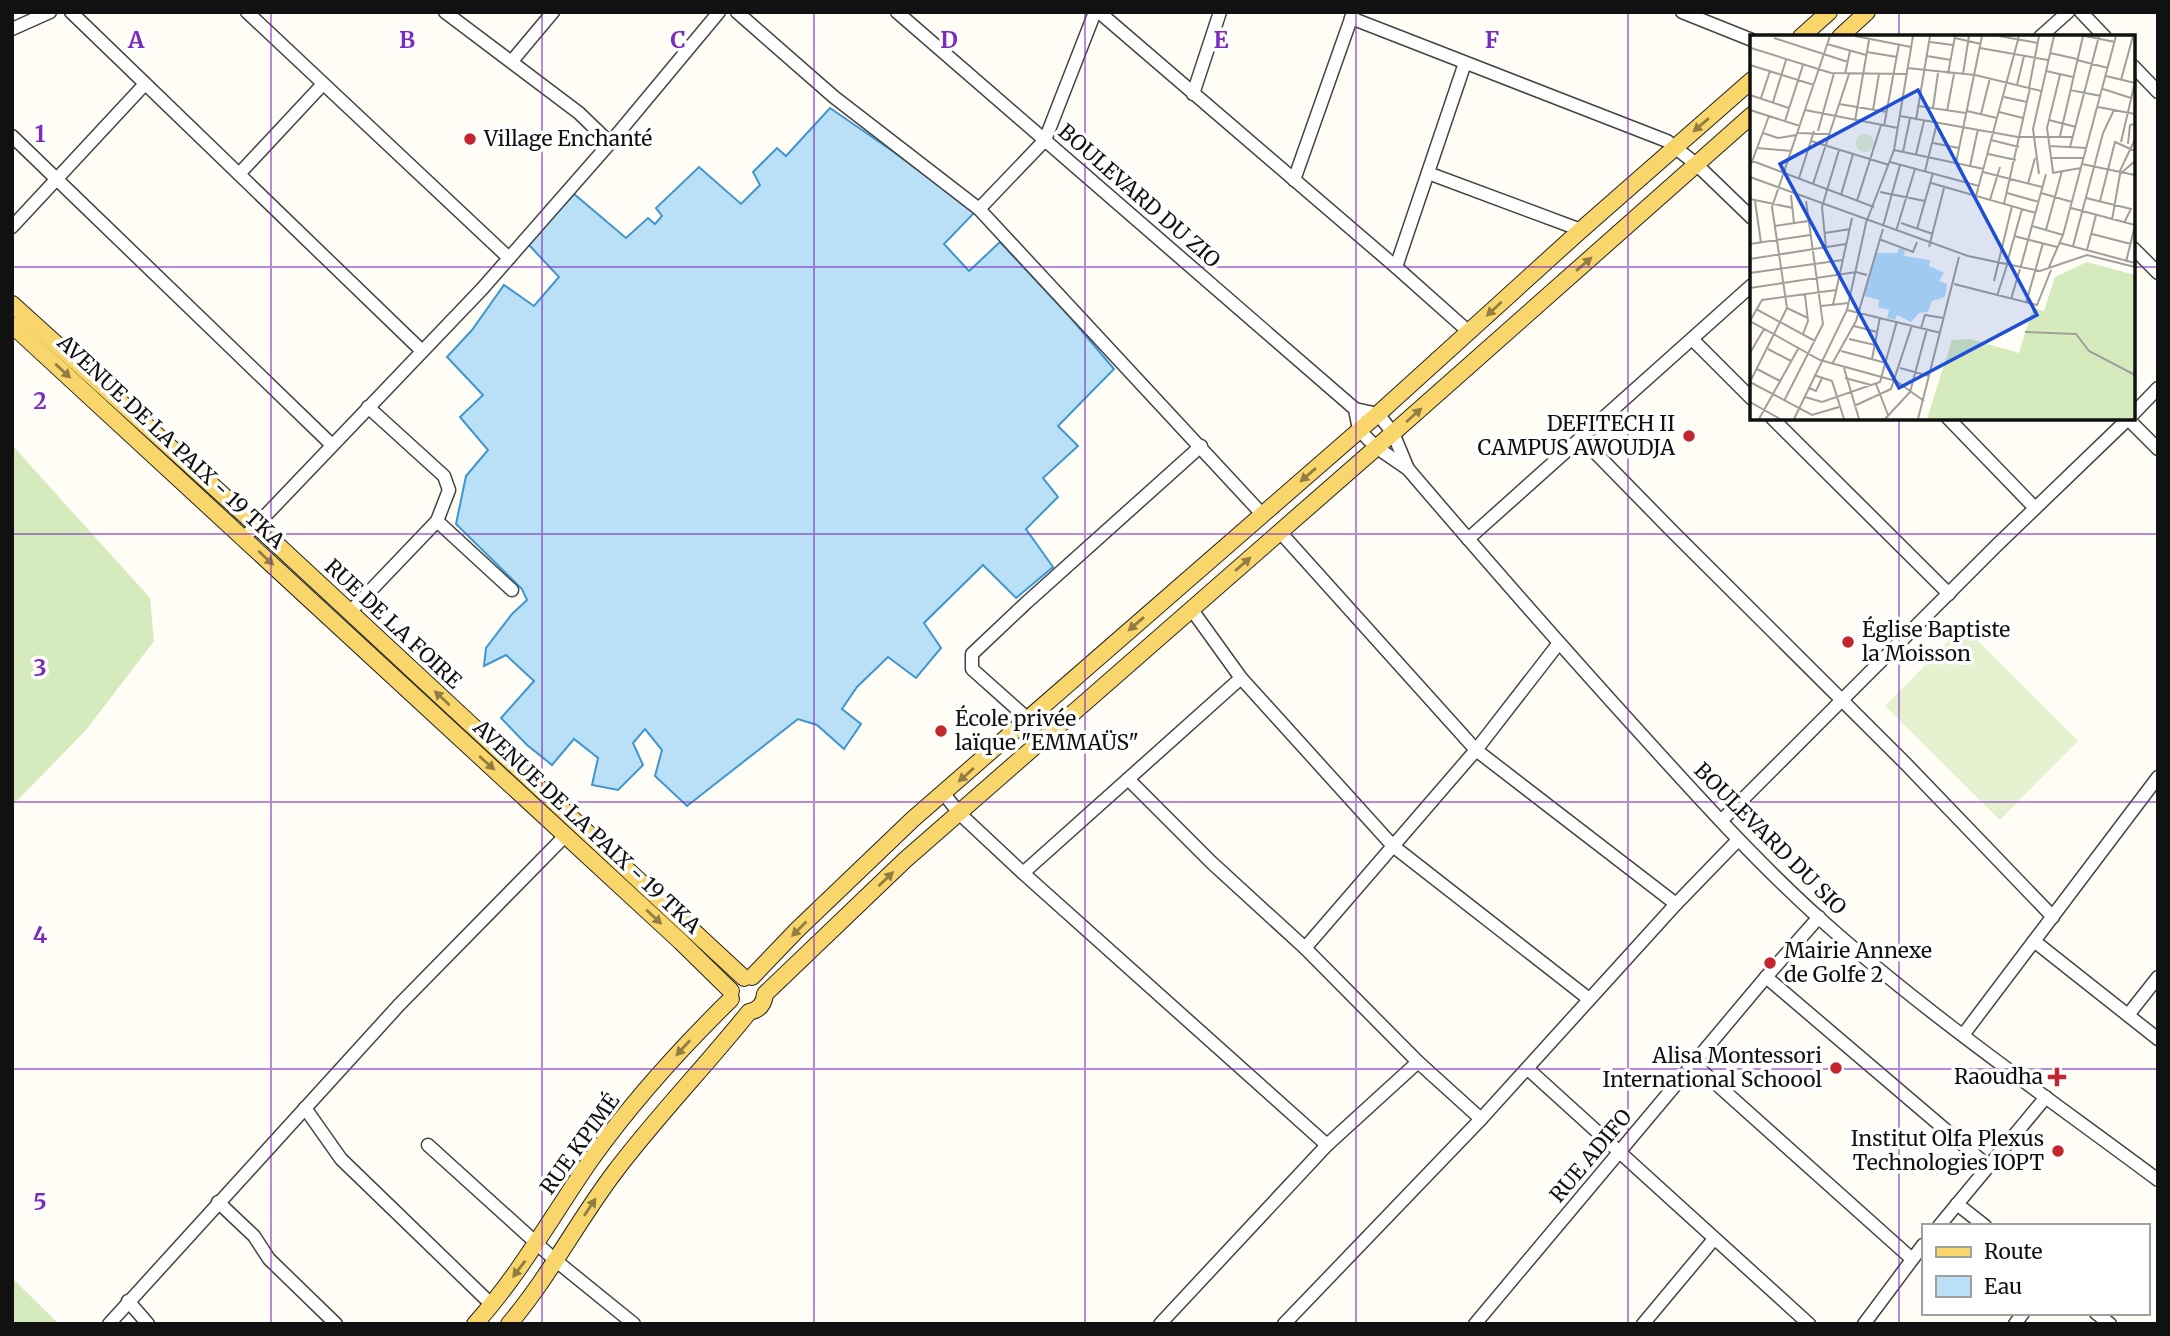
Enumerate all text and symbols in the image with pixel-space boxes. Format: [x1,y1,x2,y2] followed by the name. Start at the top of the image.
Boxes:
[127,25,145,54] text: A
[399,25,415,54] text: B
[670,25,686,54] text: C
[940,25,958,54] text: D
[1213,25,1229,54] text: E
[1485,25,1499,54] text: F
[1750,35,2135,420] inset map
[1692,117,1709,132] one-way arrow
[1053,118,1226,273] street label: BOULEVARD DU ZIO
[35,119,46,148] text: 1
[483,125,652,152] place label: Village Enchanté
[462,131,478,147] marker: Village Enchanté
[1575,256,1593,272] one-way arrow
[1485,301,1503,317] one-way arrow
[51,328,291,554] street label: AVENUE DE LA PAIX - 19 TKA
[54,363,71,379] one-way arrow
[33,386,47,415] text: 2
[1405,407,1422,423] one-way arrow
[1477,410,1675,461] place label: DEFITECH II CAMPUS AWOUDJA
[1681,428,1697,444] marker: DEFITECH II CAMPUS AWOUDJA
[1299,467,1316,482] one-way arrow
[257,550,274,566] one-way arrow
[319,553,468,695] street label: RUE DE LA FOIRE
[1234,557,1251,573] one-way arrow
[1862,615,2010,667] place label: Église Baptiste la Moisson
[1128,616,1145,631] one-way arrow
[1840,634,1856,650] marker: Église Baptiste la Moisson
[33,653,47,682] text: 3
[433,690,451,706] one-way arrow
[955,704,1139,756] place label: École privée laïque "EMMAÜS"
[467,713,707,939] street label: AVENUE DE LA PAIX - 19 TKA
[933,723,949,739] marker: École privée laïque "EMMAÜS"
[478,755,496,771] one-way arrow
[1688,757,1852,921] street label: BOULEVARD DU SIO
[958,766,975,782] one-way arrow
[877,871,894,888] one-way arrow
[645,909,663,925] one-way arrow
[33,920,48,949] text: 4
[791,920,807,937] one-way arrow
[1784,937,1932,988] place label: Mairie Annexe de Golfe 2
[1762,955,1778,971] marker: Mairie Annexe de Golfe 2
[676,1039,692,1056] one-way arrow
[1602,1042,1822,1093] place label: Alisa Montessori International Schoool
[1828,1060,1844,1076] marker: Alisa Montessori International Schoool
[1954,1063,2043,1090] place label: Raoudha
[2049,1069,2065,1085] marker: Raoudha
[533,1087,626,1199] street label: RUE KPIMÉ
[1544,1103,1638,1208] street label: RUE ADIFO
[1851,1125,2044,1176] place label: Institut Olfa Plexus Technologies IOPT
[2050,1143,2066,1159] marker: Institut Olfa Plexus Technologies IOPT
[33,1187,47,1216] text: 5
[583,1198,596,1217] one-way arrow
[1922,1224,2149,1315] legend
[1984,1238,2042,1265] text: Route
[512,1260,526,1278] one-way arrow
[1984,1273,2022,1300] text: Eau

